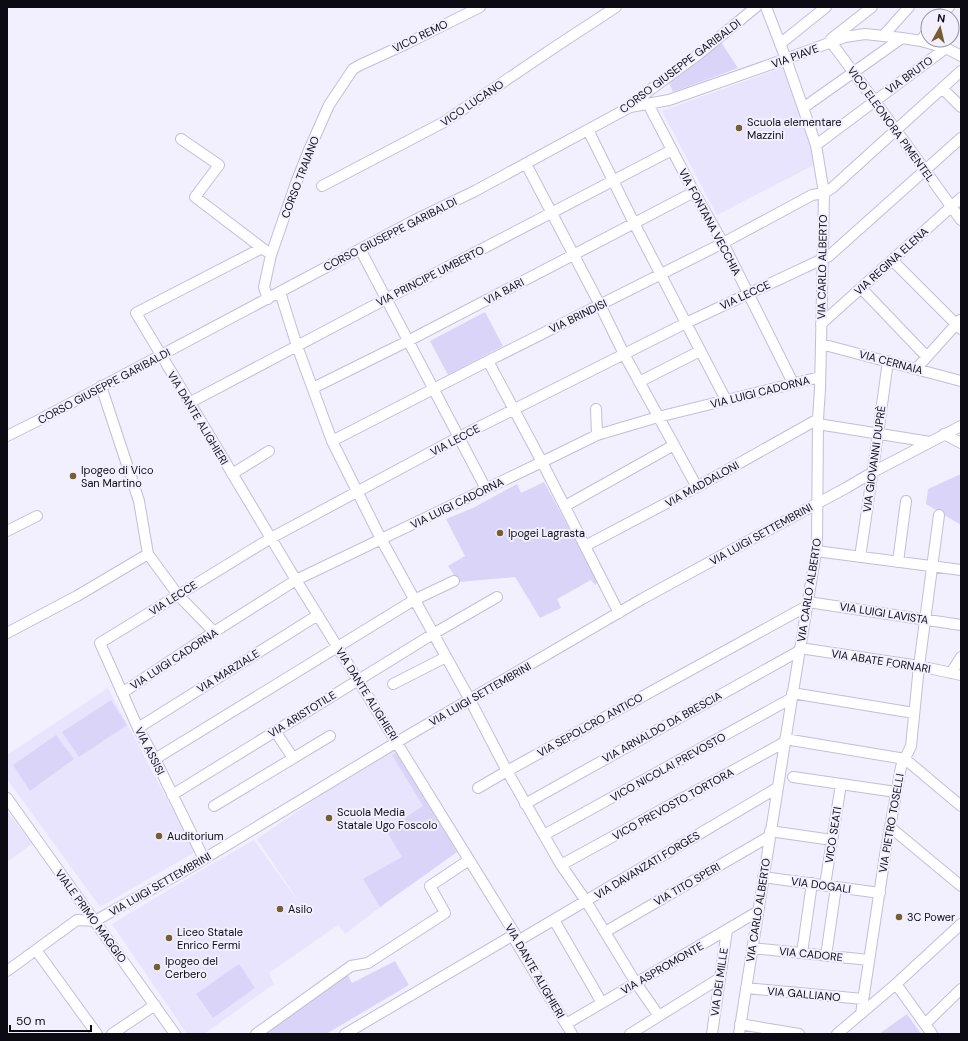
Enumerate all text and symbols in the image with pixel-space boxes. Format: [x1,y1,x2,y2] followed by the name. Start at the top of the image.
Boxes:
[920,8,960,48] north arrow
[936,11,946,26] text: N
[617,16,743,116] street label: CORSO GIUSEPPE GARIBALDI
[390,17,450,55] street label: VICO REMO
[770,41,820,71] street label: VIA PIAVE
[883,53,935,97] street label: VIA BRUTO
[844,64,938,185] street label: VICO ELEONORA PIMENTEL
[438,77,506,129] street label: VICO LUCANO
[747,115,842,142] place label: Scuola elementare Mazzini
[734,123,744,133] marker: Scuola elementare Mazzini
[278,134,322,220] street label: CORSO TRAIANO
[676,166,744,278] street label: VIA FONTANA VECCHIA
[321,194,459,274] street label: CORSO GIUSEPPE GARIBALDI
[814,214,830,320] street label: VIA CARLO ALBERTO
[851,224,931,298] street label: VIA REGINA ELENA
[374,243,486,309] street label: VIA PRINCIPE UMBERTO
[482,275,526,307] street label: VIA BARI
[717,277,773,313] street label: VIA LECCE
[547,296,609,336] street label: VIA BRINDISI
[35,345,173,427] street label: CORSO GIUSEPPE GARIBALDI
[858,347,924,377] street label: VIA CERNAIA
[164,369,232,467] street label: VIA DANTE ALIGHIERI
[709,373,811,411] street label: VIA LUIGI CADORNA
[860,405,888,513] street label: VIA GIOVANNI DUPRÈ
[428,421,482,459] street label: VIA LECCE
[663,458,741,510] street label: VIA MADDALONI
[81,463,154,490] place label: Ipogeo di Vico San Martino
[68,471,78,481] marker: Ipogeo di Vico San Martino
[408,474,506,532] street label: VIA LUIGI CADORNA
[707,500,815,568] street label: VIA LUIGI SETTEMBRINI
[508,526,585,540] place label: Ipogei Lagrasta
[495,528,505,538] marker: Ipogei Lagrasta
[794,537,824,643] street label: VIA CARLO ALBERTO
[146,578,200,618] street label: VIA LECCE
[838,599,930,627] street label: VIA LUIGI LAVISTA
[128,625,220,693] street label: VIA LUIGI CADORNA
[333,645,401,743] street label: VIA DANTE ALIGHIERI
[194,646,262,696] street label: VIA MARZIALE
[830,646,932,676] street label: VIA ABATE FORNARI
[426,659,534,729] street label: VIA LUIGI SETTEMBRINI
[265,688,339,740] street label: VIA ARISTOTILE
[600,688,724,766] street label: VIA ARNALDO DA BRESCIA
[535,690,645,760] street label: VIA SEPOLCRO ANTICO
[132,725,168,777] street label: VIA ASSISI
[608,729,728,805] street label: VICO NICOLAI PREVOSTO
[610,765,736,843] street label: VICO PREVOSTO TORTORA
[875,772,907,874] street label: VIA PIETRO TOSELLI
[337,805,438,832] place label: Scuola Media Statale Ugo Foscolo
[822,806,844,864] street label: VICO SEATI
[324,813,334,823] marker: Scuola Media Statale Ugo Foscolo
[592,828,702,902] street label: VIA DAVANZATI FORGES
[167,829,224,843] place label: Auditorium
[154,831,164,841] marker: Auditorium
[106,849,214,919] street label: VIA LUIGI SETTEMBRINI
[743,857,773,963] street label: VIA CARLO ALBERTO
[651,859,723,909] street label: VIA TITO SPERI
[52,866,130,966] street label: VIALE PRIMO MAGGIO
[790,874,852,896] street label: VIA DOGALI
[288,902,312,916] place label: Asilo
[275,904,285,914] marker: Asilo
[907,910,955,924] place label: 3C Power
[894,912,904,922] marker: 3C Power
[502,921,568,1021] street label: VIA DANTE ALIGHIERI
[177,925,243,952] place label: Liceo Statale Enrico Fermi
[164,933,174,943] marker: Liceo Statale Enrico Fermi
[618,939,706,997] street label: VIA ASPROMONTE
[778,944,844,964] street label: VIA CADORE
[707,947,731,1017] street label: VIA DEI MILLE
[165,954,218,981] place label: Ipogeo del Cerbero
[152,962,162,972] marker: Ipogeo del Cerbero
[767,984,841,1004] street label: VIA GALLIANO
[10,1007,91,1033] scale bar
[16,1013,45,1029] text: 50 m

